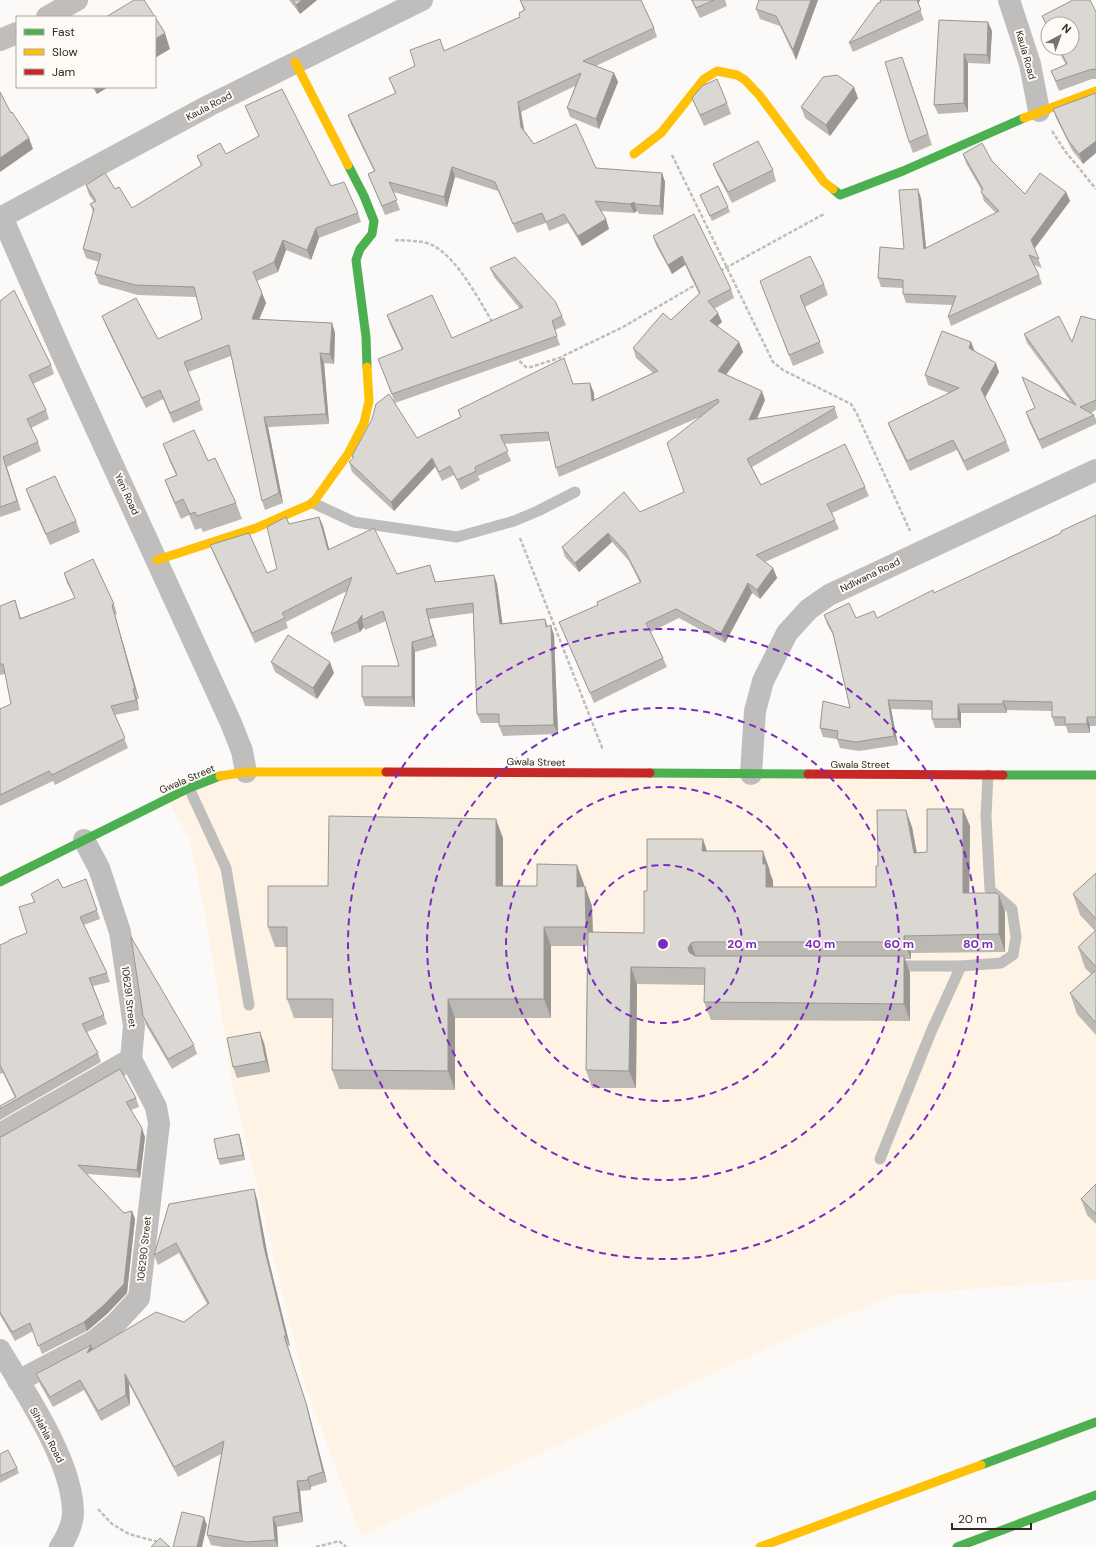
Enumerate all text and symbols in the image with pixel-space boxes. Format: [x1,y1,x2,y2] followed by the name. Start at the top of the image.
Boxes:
[16,16,156,88] legend
[1040,16,1080,56] north arrow
[1059,21,1074,36] text: N
[52,24,75,40] text: Fast
[1013,29,1039,81] street label: Kaula Road
[52,44,78,60] text: Slow
[52,64,75,80] text: Jam
[184,88,234,124] street label: Kaula Road
[112,471,142,517] street label: Yeni Road
[838,555,902,595] street label: Ndlwana Road
[506,755,566,769] street label: Gwala Street
[830,758,890,771] street label: Gwala Street
[157,761,217,797] street label: Gwala Street
[727,936,757,952] text: 20 m
[805,936,835,952] text: 40 m
[884,936,914,952] text: 60 m
[963,936,993,952] text: 80 m
[656,937,670,951] centre of rings
[119,966,139,1029] street label: 106291 Street
[134,1216,154,1282] street label: 106290 Street
[27,1405,67,1465] street label: Sihlahla Road
[952,1505,1031,1531] scale bar
[958,1511,987,1527] text: 20 m

